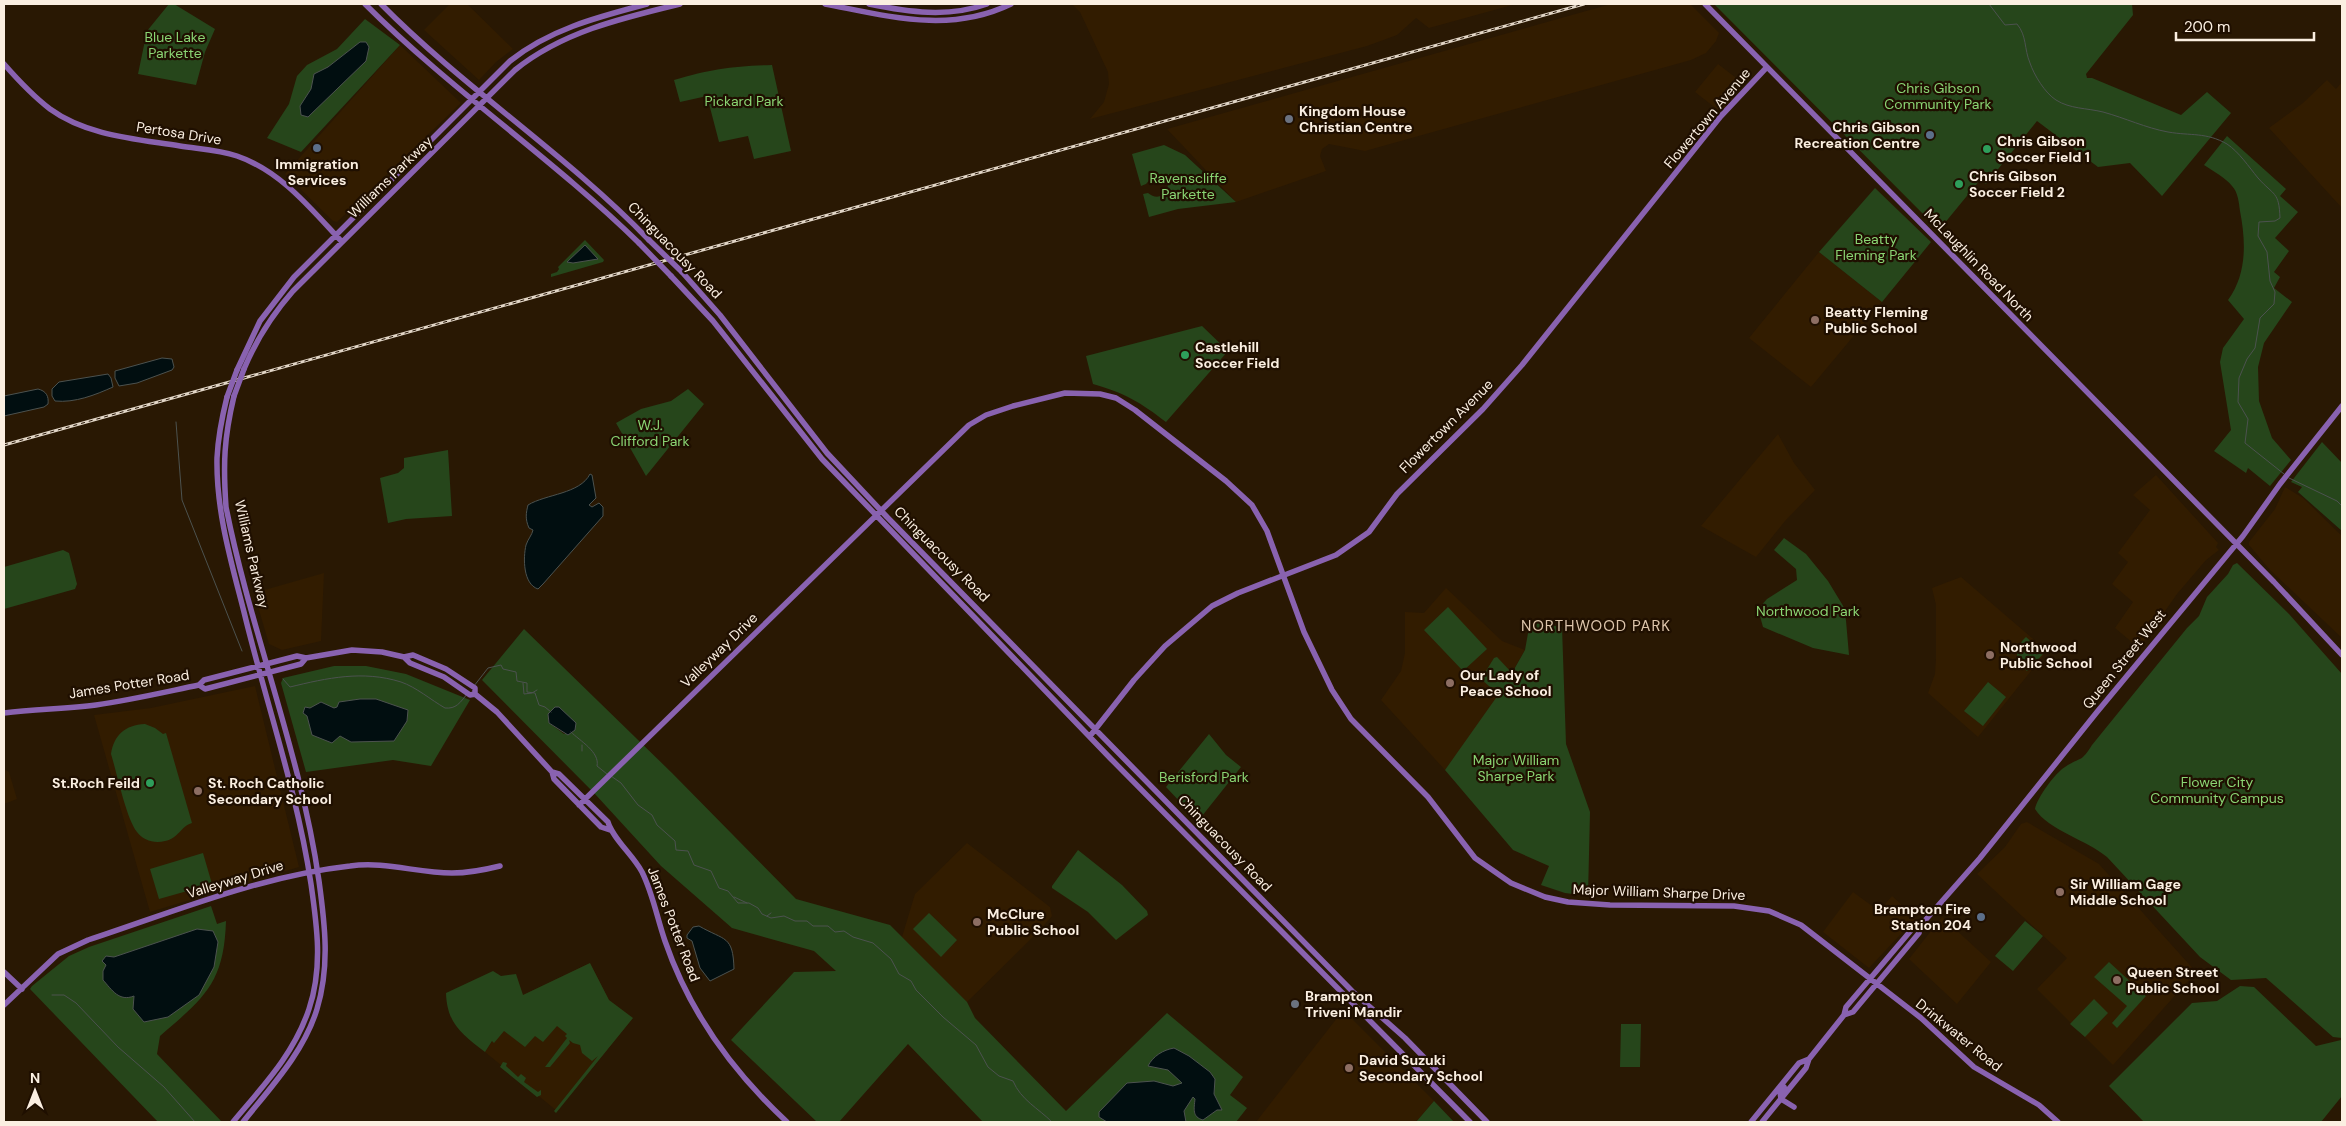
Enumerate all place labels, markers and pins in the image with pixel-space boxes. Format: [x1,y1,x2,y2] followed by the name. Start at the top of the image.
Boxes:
[1299,102,1412,136] place label: Kingdom House Christian Centre
[1283,113,1295,125] marker: Kingdom House Christian Centre
[1795,118,1920,152] place label: Chris Gibson Recreation Centre
[1924,129,1936,141] marker: Chris Gibson Recreation Centre
[1997,132,2090,166] place label: Chris Gibson Soccer Field 1
[311,142,323,154] marker: Immigration Services
[1981,143,1993,155] marker: Chris Gibson Soccer Field 1
[275,155,359,189] place label: Immigration Services
[1969,167,2065,201] place label: Chris Gibson Soccer Field 2
[1953,178,1965,190] marker: Chris Gibson Soccer Field 2
[1825,303,1928,337] place label: Beatty Fleming Public School
[1809,314,1821,326] marker: Beatty Fleming Public School
[1195,338,1279,372] place label: Castlehill Soccer Field
[1179,349,1191,361] marker: Castlehill Soccer Field
[2000,638,2092,672] place label: Northwood Public School
[1984,649,1996,661] marker: Northwood Public School
[1460,666,1552,700] place label: Our Lady of Peace School
[1444,677,1456,689] marker: Our Lady of Peace School
[52,774,140,792] place label: St.Roch Feild
[208,774,332,808] place label: St. Roch Catholic Secondary School
[144,777,156,789] marker: St.Roch Feild
[192,785,204,797] marker: St. Roch Catholic Secondary School
[2070,875,2181,909] place label: Sir William Gage Middle School
[2054,886,2066,898] marker: Sir William Gage Middle School
[1874,900,1971,934] place label: Brampton Fire Station 204
[987,905,1079,939] place label: McClure Public School
[1975,911,1987,923] marker: Brampton Fire Station 204
[971,916,983,928] marker: McClure Public School
[2127,963,2219,997] place label: Queen Street Public School
[2111,974,2123,986] marker: Queen Street Public School
[1305,987,1402,1021] place label: Brampton Triveni Mandir
[1289,998,1301,1010] marker: Brampton Triveni Mandir
[1359,1051,1483,1085] place label: David Suzuki Secondary School
[1343,1062,1355,1074] marker: David Suzuki Secondary School

